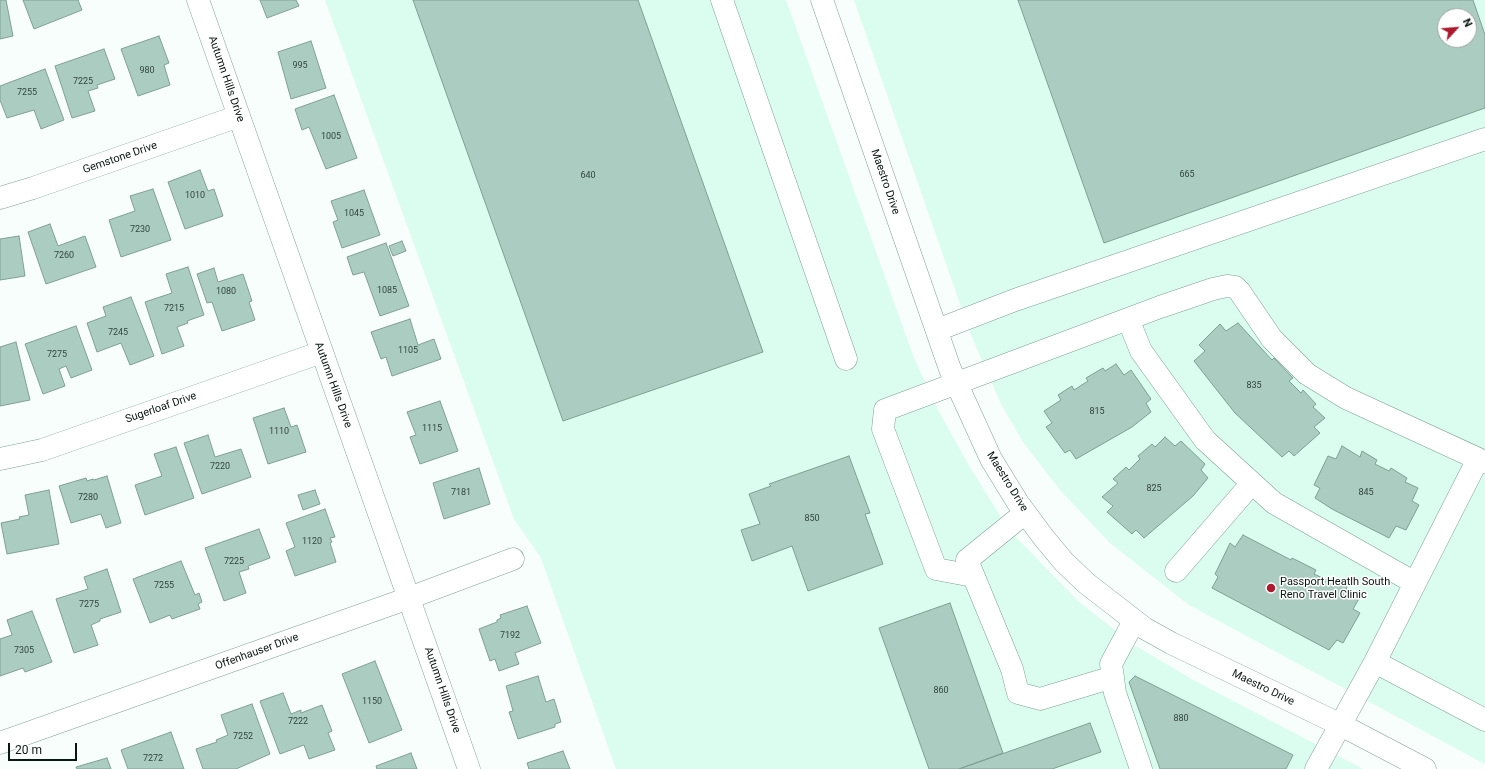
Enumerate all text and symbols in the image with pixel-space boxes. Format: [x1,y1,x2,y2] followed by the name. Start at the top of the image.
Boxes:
[1437,8,1477,48] north arrow
[1460,17,1475,29] text: N
[205,34,247,124] street label: Autumn Hills Drive
[292,61,308,71] house number: 995
[139,66,155,76] house number: 980
[73,77,93,87] house number: 7225
[17,88,37,98] house number: 7255
[321,132,341,142] house number: 1005
[81,139,159,177] street label: Gemstone Drive
[868,148,902,216] street label: Maestro Drive
[1179,170,1195,180] house number: 665
[580,171,596,181] house number: 640
[185,191,205,201] house number: 1010
[344,209,364,219] house number: 1045
[130,225,150,235] house number: 7230
[54,251,74,261] house number: 7260
[377,286,397,296] house number: 1085
[216,287,236,297] house number: 1080
[164,304,184,314] house number: 7215
[108,328,128,338] house number: 7245
[311,340,355,430] street label: Autumn Hills Drive
[398,346,418,356] house number: 1105
[47,350,67,360] house number: 7275
[1246,381,1262,391] house number: 835
[124,390,198,426] street label: Sugerloaf Drive
[1089,407,1105,417] house number: 815
[422,424,442,434] house number: 1115
[269,427,289,437] house number: 1110
[983,450,1031,514] street label: Maestro Drive
[210,462,230,472] house number: 7220
[1146,484,1162,494] house number: 825
[451,488,471,498] house number: 7181
[1358,488,1374,498] house number: 845
[78,493,98,503] house number: 7280
[804,514,820,524] house number: 850
[302,537,322,547] house number: 1120
[224,557,244,567] house number: 7225
[1280,575,1390,601] place label: Passport Heatlh South Reno Travel Clinic
[154,581,174,591] house number: 7255
[1265,582,1277,594] marker: Passport Heatlh South Reno Travel Clinic
[79,600,99,610] house number: 7275
[213,631,301,673] street label: Offenhauser Drive
[500,631,520,641] house number: 7192
[421,645,463,735] street label: Autumn Hills Drive
[14,646,34,656] house number: 7305
[1230,667,1296,709] street label: Maestro Drive
[933,686,949,696] house number: 860
[362,697,382,707] house number: 1150
[1173,714,1189,724] house number: 880
[288,717,308,727] house number: 7222
[233,732,253,742] house number: 7252
[10,735,79,761] scale bar
[15,743,42,757] text: 20 m
[143,754,163,764] house number: 7272

